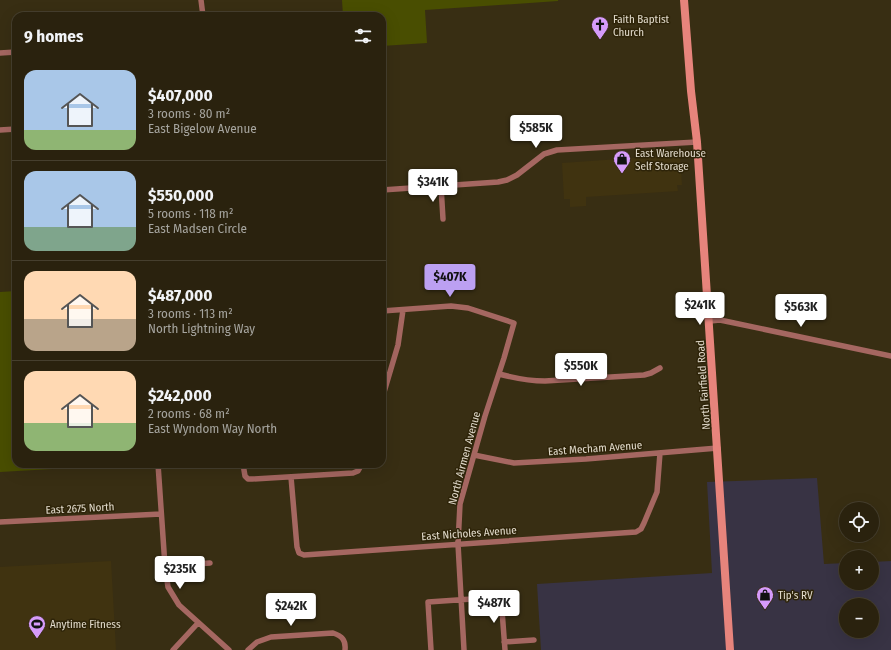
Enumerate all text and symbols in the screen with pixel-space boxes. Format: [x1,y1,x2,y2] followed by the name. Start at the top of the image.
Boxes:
[613,13,670,39] place label: Faith Baptist Church
[590,15,610,40] church icon: Faith Baptist Church
[352,25,374,47] icon: filters
[24,26,83,47] text: 9 homes
[148,85,213,106] text: $407,000
[56,86,104,134] icon: home
[148,106,230,121] text: 3 rooms · 80 m²
[508,115,564,149] pin: $585K
[519,120,553,135] text: $585K
[148,121,257,136] text: East Bigelow Avenue
[635,147,706,173] place label: East Warehouse Self Storage
[612,149,632,174] shop icon: East Warehouse Self Storage
[405,169,461,203] pin: $341K
[417,174,449,189] text: $341K
[148,185,214,206] text: $550,000
[56,187,104,235] icon: home
[148,206,233,221] text: 5 rooms · 118 m²
[148,221,247,236] text: East Madsen Circle
[422,264,478,298] pin: $407K
[433,269,467,284] text: $407K
[148,285,213,306] text: $487,000
[56,287,104,335] icon: home
[672,292,728,326] pin: $241K
[773,294,829,328] pin: $563K
[685,297,715,312] text: $241K
[784,299,818,314] text: $563K
[148,306,233,321] text: 3 rooms · 113 m²
[148,321,255,336] text: North Lightning Way
[694,340,713,430] street label: North Fairfield Road
[553,353,609,387] pin: $550K
[564,358,598,373] text: $550K
[148,385,212,406] text: $242,000
[56,387,104,435] icon: home
[148,406,230,421] text: 2 rooms · 68 m²
[446,410,483,506] street label: North Airmen Avenue
[148,421,277,436] text: East Wyndom Way North
[547,439,643,458] street label: East Mecham Avenue
[45,500,115,517] street label: East 2675 North
[839,502,879,638] map controls
[839,502,879,542] button: locate
[421,524,517,543] street label: East Nicholes Avenue
[839,550,879,590] button: +
[152,556,208,590] pin: $235K
[164,561,196,576] text: $235K
[755,585,775,610] shop icon: Tip's RV
[778,589,813,602] place label: Tip's RV
[466,590,522,624] pin: $487K
[263,593,319,627] pin: $242K
[478,595,510,610] text: $487K
[275,598,307,613] text: $242K
[839,598,879,638] button: −
[27,614,47,639] sports icon: Anytime Fitness
[50,618,121,631] place label: Anytime Fitness

